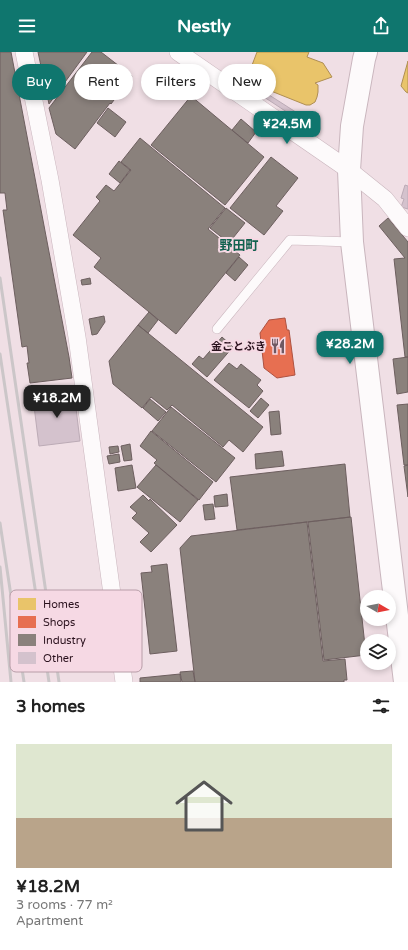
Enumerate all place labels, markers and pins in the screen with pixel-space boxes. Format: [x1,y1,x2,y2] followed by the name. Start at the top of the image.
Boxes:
[254,111,320,145] pin: ¥24.5M
[317,331,383,365] pin: ¥28.2M
[269,337,287,355] restaurant icon: 金ことぶき
[211,340,266,353] place label: 金ことぶき
[24,385,90,419] pin: ¥18.2M

